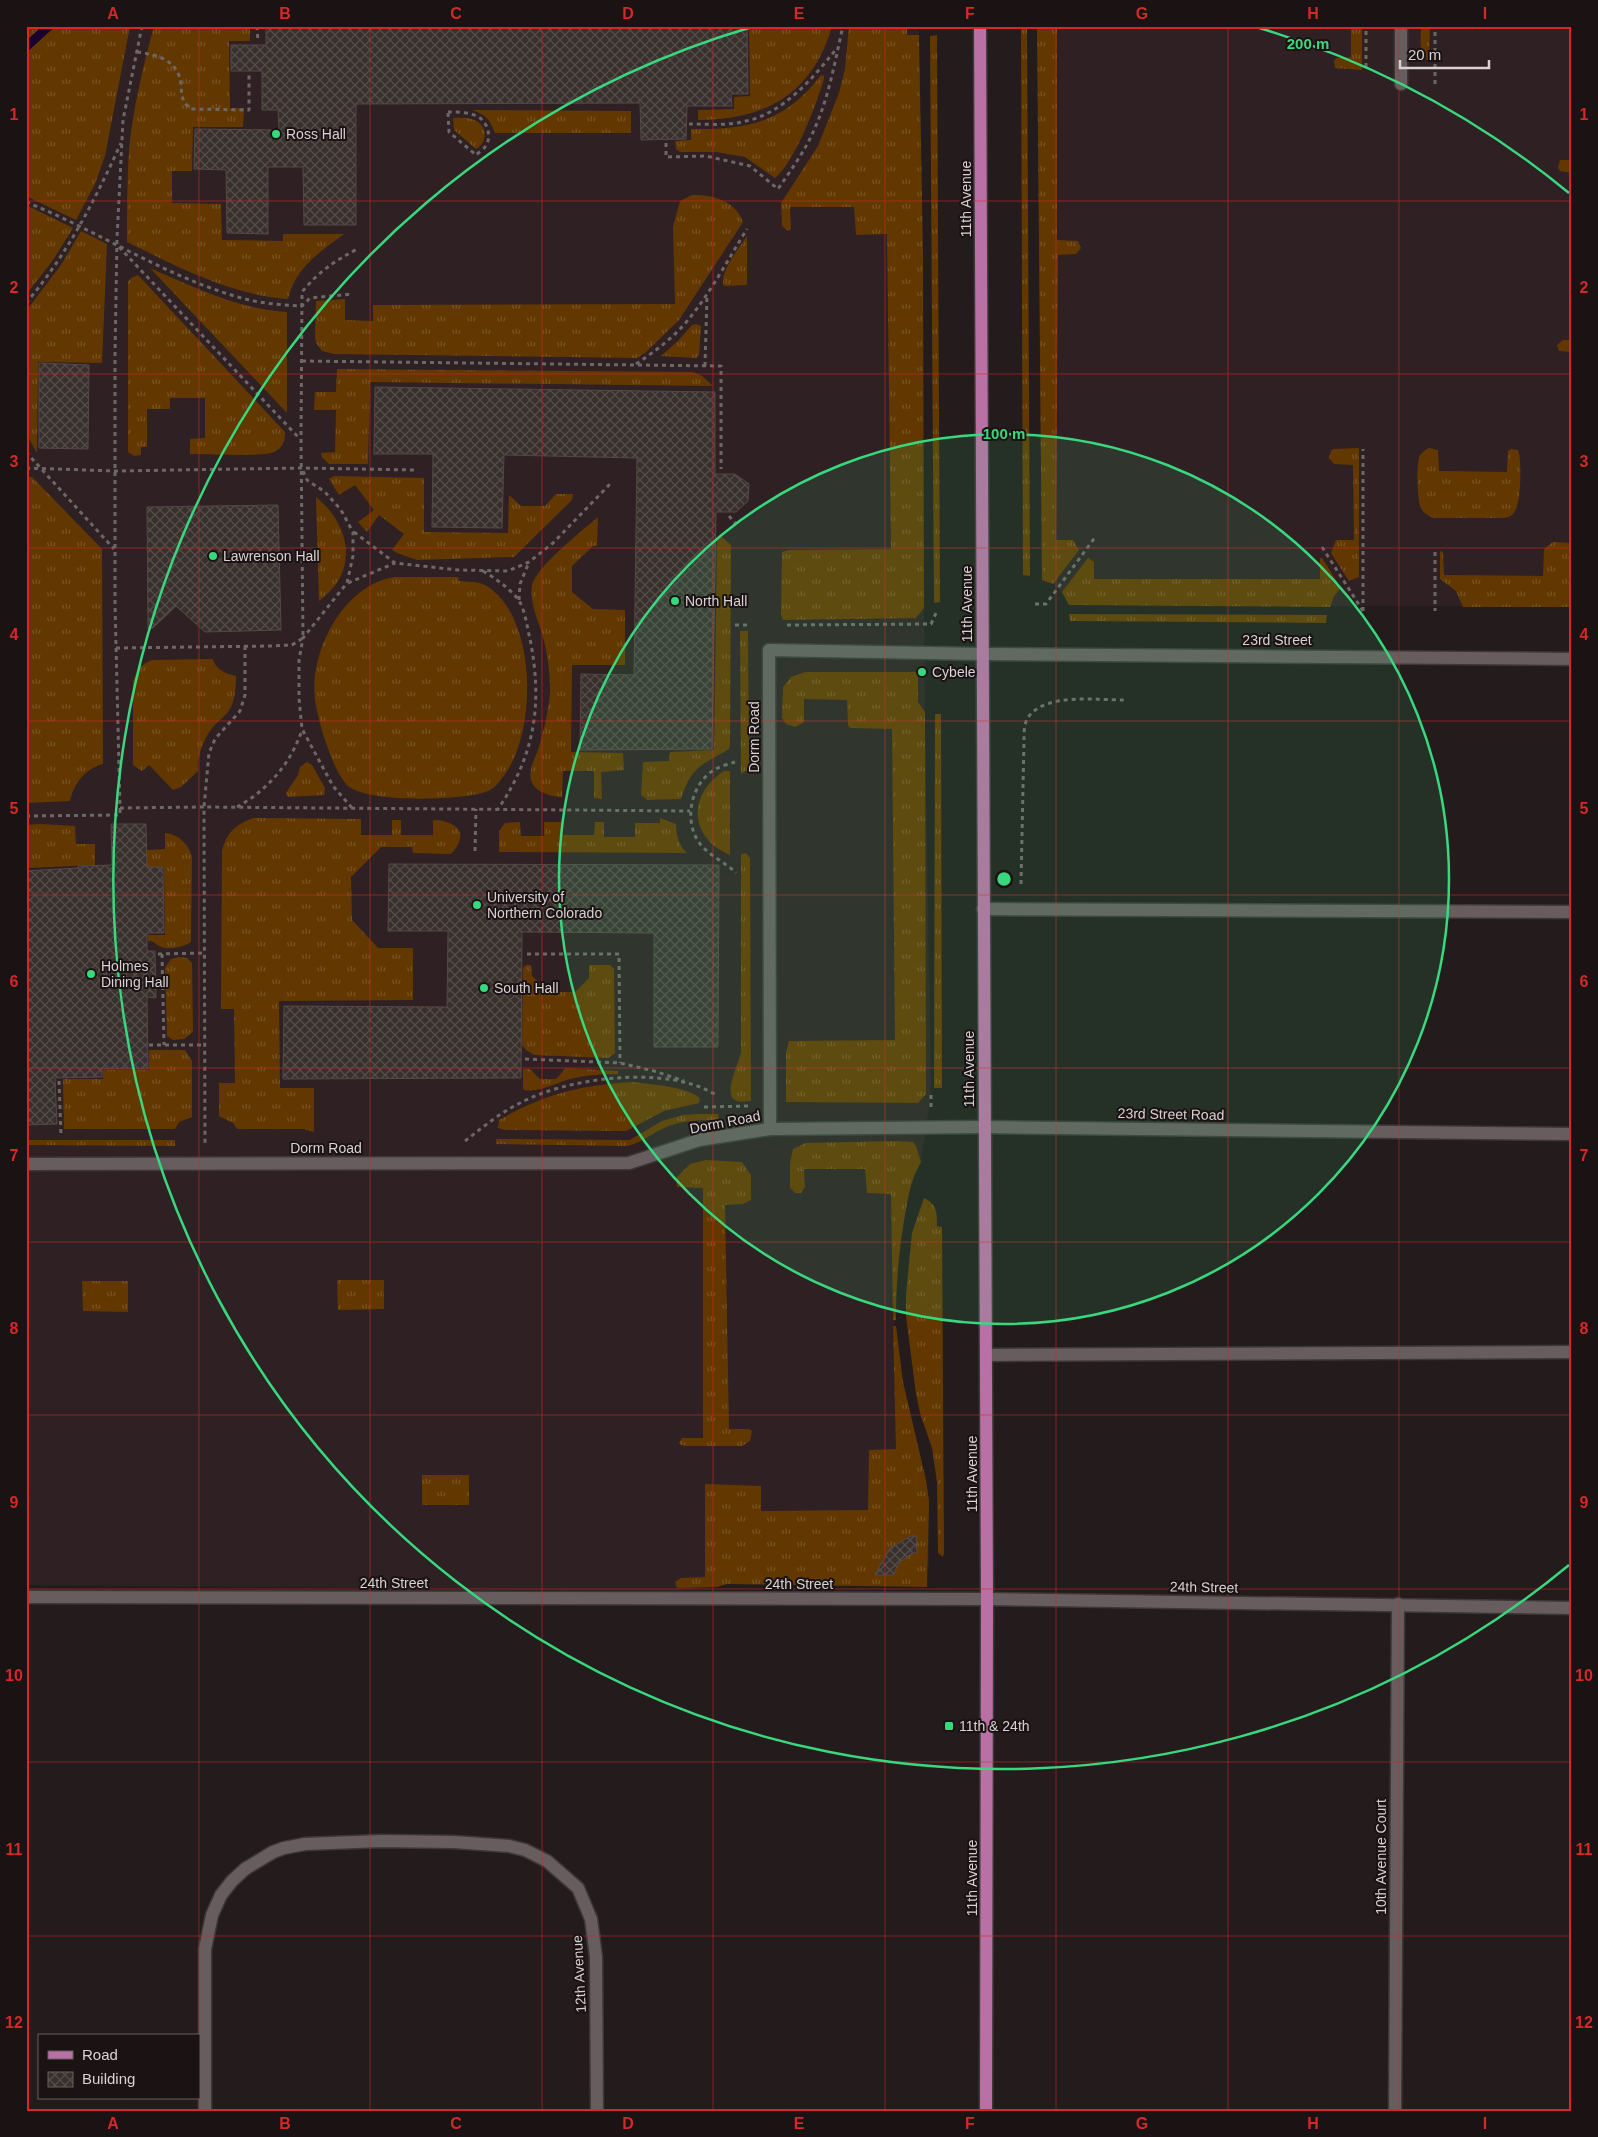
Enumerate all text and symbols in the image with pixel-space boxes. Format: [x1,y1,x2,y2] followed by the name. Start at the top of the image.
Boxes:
[107,5,119,22] text: A
[279,5,291,22] text: B
[450,5,462,22] text: C
[622,5,634,22] text: D
[794,5,805,22] text: E
[965,5,975,22] text: F
[1136,5,1148,22] text: G
[1307,5,1319,22] text: H
[1483,5,1487,22] text: I
[1287,35,1329,52] text: 200 m
[1400,38,1489,70] scale bar
[1408,46,1441,63] text: 20 m
[10,106,19,123] text: 1
[1580,106,1589,123] text: 1
[286,126,346,142] place label: Ross Hall
[270,128,282,140] marker: Ross Hall
[958,161,974,237] street label: 11th Avenue
[10,279,19,296] text: 2
[1580,279,1589,296] text: 2
[983,425,1025,442] text: 100 m
[10,453,19,470] text: 3
[1580,453,1589,470] text: 3
[223,548,320,564] place label: Lawrenson Hall
[207,550,219,562] marker: Lawrenson Hall
[959,566,975,642] street label: 11th Avenue
[685,593,747,609] place label: North Hall
[669,595,681,607] marker: North Hall
[10,626,19,643] text: 4
[1580,626,1589,643] text: 4
[1242,632,1312,648] street label: 23rd Street
[932,664,976,680] place label: Cybele
[916,666,928,678] marker: Cybele
[746,701,762,773] street label: Dorm Road
[10,800,19,817] text: 5
[1580,800,1589,817] text: 5
[995,870,1013,888] centre of rings
[487,889,602,921] place label: University of Northern Colorado
[471,899,483,911] marker: University of Northern Colorado
[101,958,169,990] place label: Holmes Dining Hall
[85,968,97,980] marker: Holmes Dining Hall
[10,973,19,990] text: 6
[1580,973,1589,990] text: 6
[494,980,559,996] place label: South Hall
[478,982,490,994] marker: South Hall
[961,1031,977,1107] street label: 11th Avenue
[1118,1105,1224,1123] street label: 23rd Street Road
[688,1107,762,1137] street label: Dorm Road
[290,1140,362,1156] street label: Dorm Road
[10,1147,19,1164] text: 7
[1580,1147,1589,1164] text: 7
[10,1320,19,1337] text: 8
[1580,1320,1589,1337] text: 8
[964,1436,980,1512] street label: 11th Avenue
[10,1494,19,1511] text: 9
[1580,1494,1589,1511] text: 9
[360,1575,428,1591] street label: 24th Street
[765,1576,833,1592] street label: 24th Street
[1170,1578,1238,1596] street label: 24th Street
[5,1667,23,1684] text: 10
[1575,1667,1593,1684] text: 10
[959,1718,1030,1734] place label: 11th & 24th
[943,1720,955,1732] marker: 11th & 24th
[1373,1799,1389,1915] street label: 10th Avenue Court
[964,1840,980,1916] street label: 11th Avenue
[6,1841,23,1858] text: 11
[1576,1841,1593,1858] text: 11
[569,1935,589,2013] street label: 12th Avenue
[5,2014,23,2031] text: 12
[1575,2014,1593,2031] text: 12
[38,2034,200,2100] legend
[82,2046,118,2063] text: Road
[82,2070,135,2087] text: Building
[107,2115,119,2132] text: A
[279,2115,291,2132] text: B
[450,2115,462,2132] text: C
[622,2115,634,2132] text: D
[794,2115,805,2132] text: E
[965,2115,975,2132] text: F
[1136,2115,1148,2132] text: G
[1307,2115,1319,2132] text: H
[1483,2115,1487,2132] text: I

